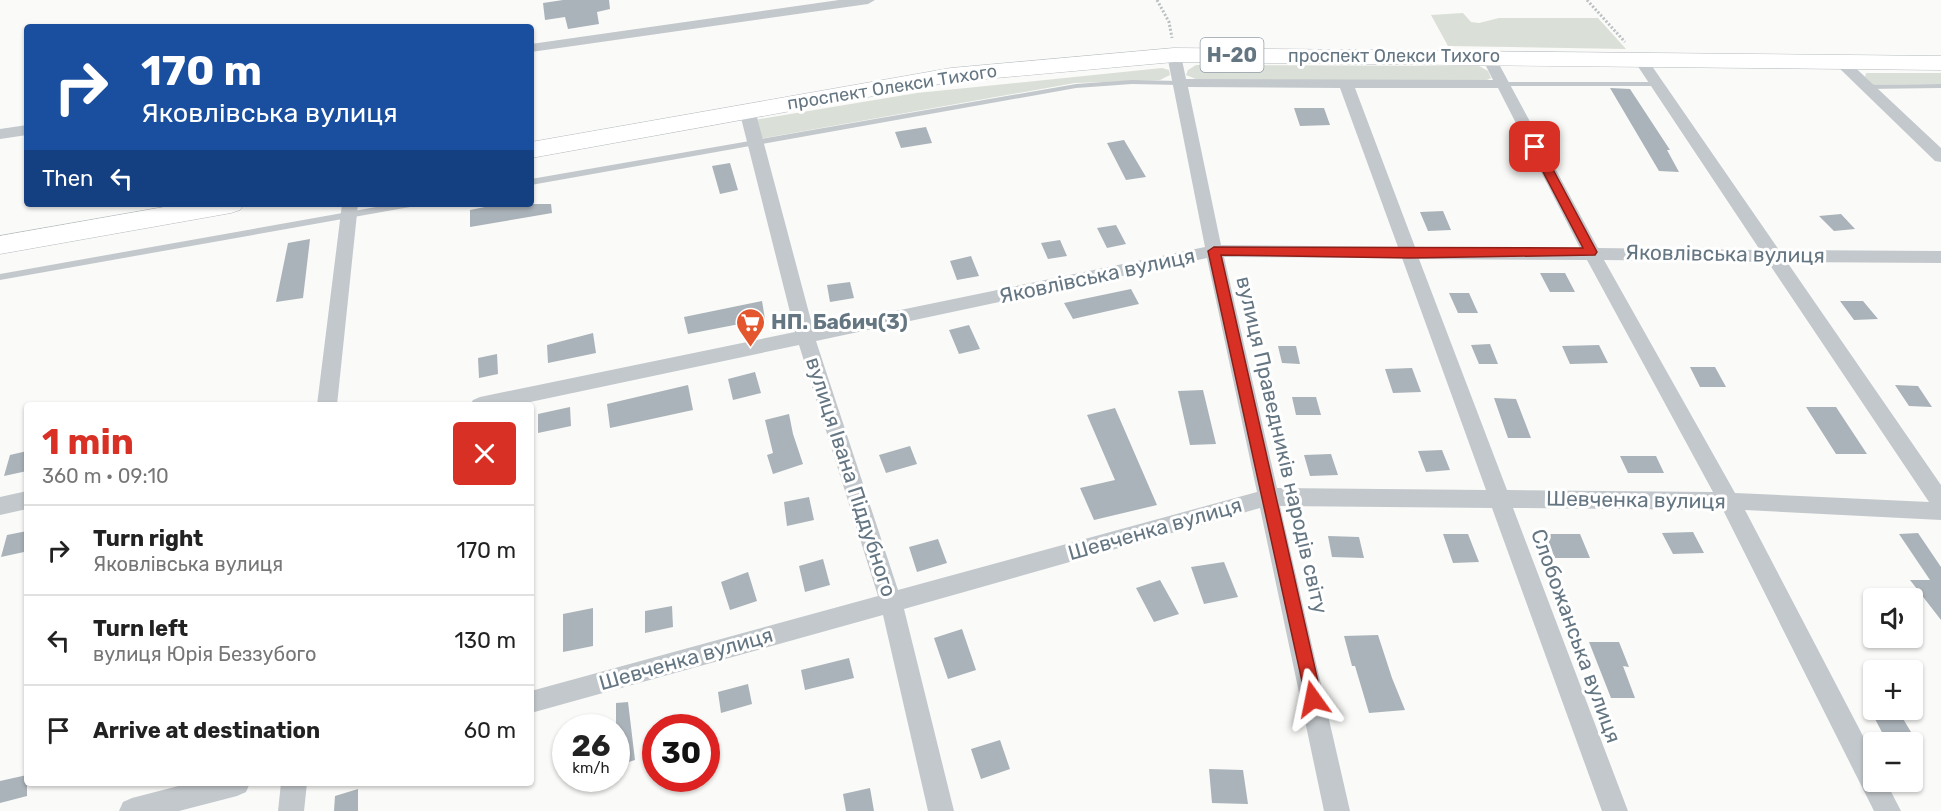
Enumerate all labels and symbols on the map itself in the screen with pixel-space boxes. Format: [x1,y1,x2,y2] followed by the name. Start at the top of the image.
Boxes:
[1200,38,1264,72] road number: Н-20
[1288,45,1500,67] street label: проспект Олекси Тихого
[786,60,998,114] street label: проспект Олекси Тихого
[1509,121,1560,172] pin
[1625,239,1825,268] street label: Яковлівська вулиця
[997,243,1197,308] street label: Яковлівська вулиця
[1231,274,1334,616] street label: вулиця Праведників народів світу
[734,306,766,348] supermarket icon: НП. Бабич(3)
[771,309,908,334] place label: НП. Бабич(3)
[801,354,902,600] street label: вулиця Івана Піддубного
[1546,485,1726,514] street label: Шевченка вулиця
[1065,492,1245,565] street label: Шевченка вулиця
[1526,525,1627,746] street label: Слобожанська вулиця
[596,622,776,695] street label: Шевченка вулиця
[1281,667,1345,731] position arrow
[642,714,720,792] speed limit sign: 30

